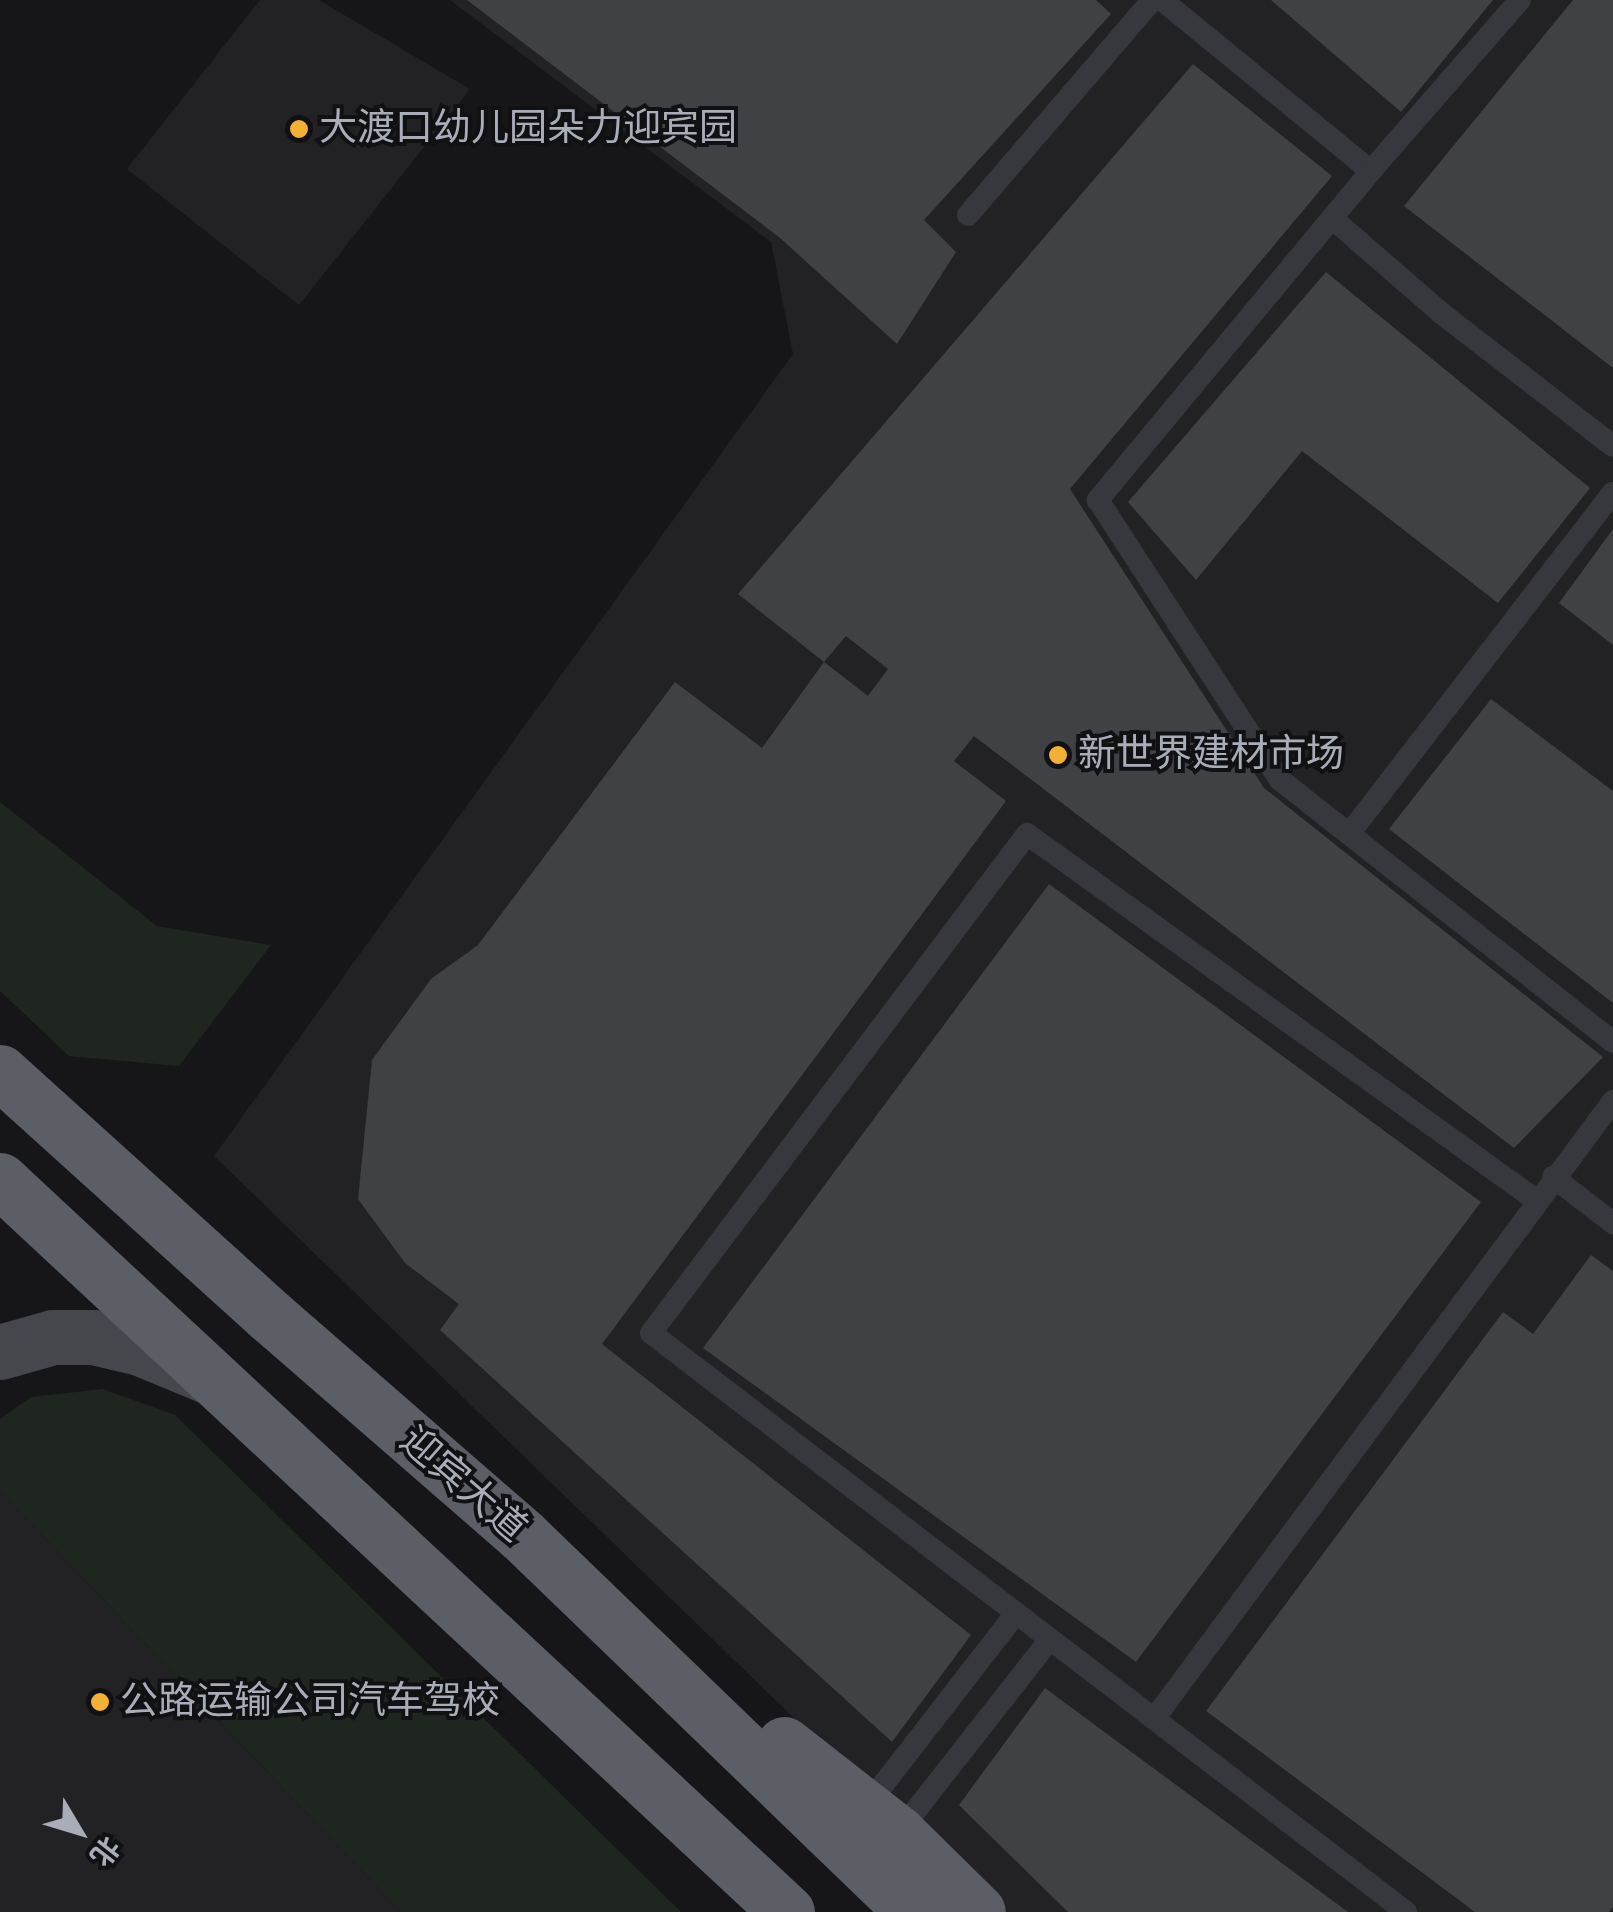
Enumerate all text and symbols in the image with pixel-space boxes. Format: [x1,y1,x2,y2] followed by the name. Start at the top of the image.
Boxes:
[319,106,737,152] place label: 大渡口幼儿园朵力迎宾园
[288,118,310,140] marker: 大渡口幼儿园朵力迎宾园
[1078,732,1344,778] place label: 新世界建材市场
[1047,744,1069,766] marker: 新世界建材市场
[391,1418,535,1552] street label: 迎宾大道
[120,1679,500,1725] place label: 公路运输公司汽车驾校
[89,1691,111,1713] marker: 公路运输公司汽车驾校
[30,1782,130,1882] north arrow
[82,1830,126,1872] text: 北

